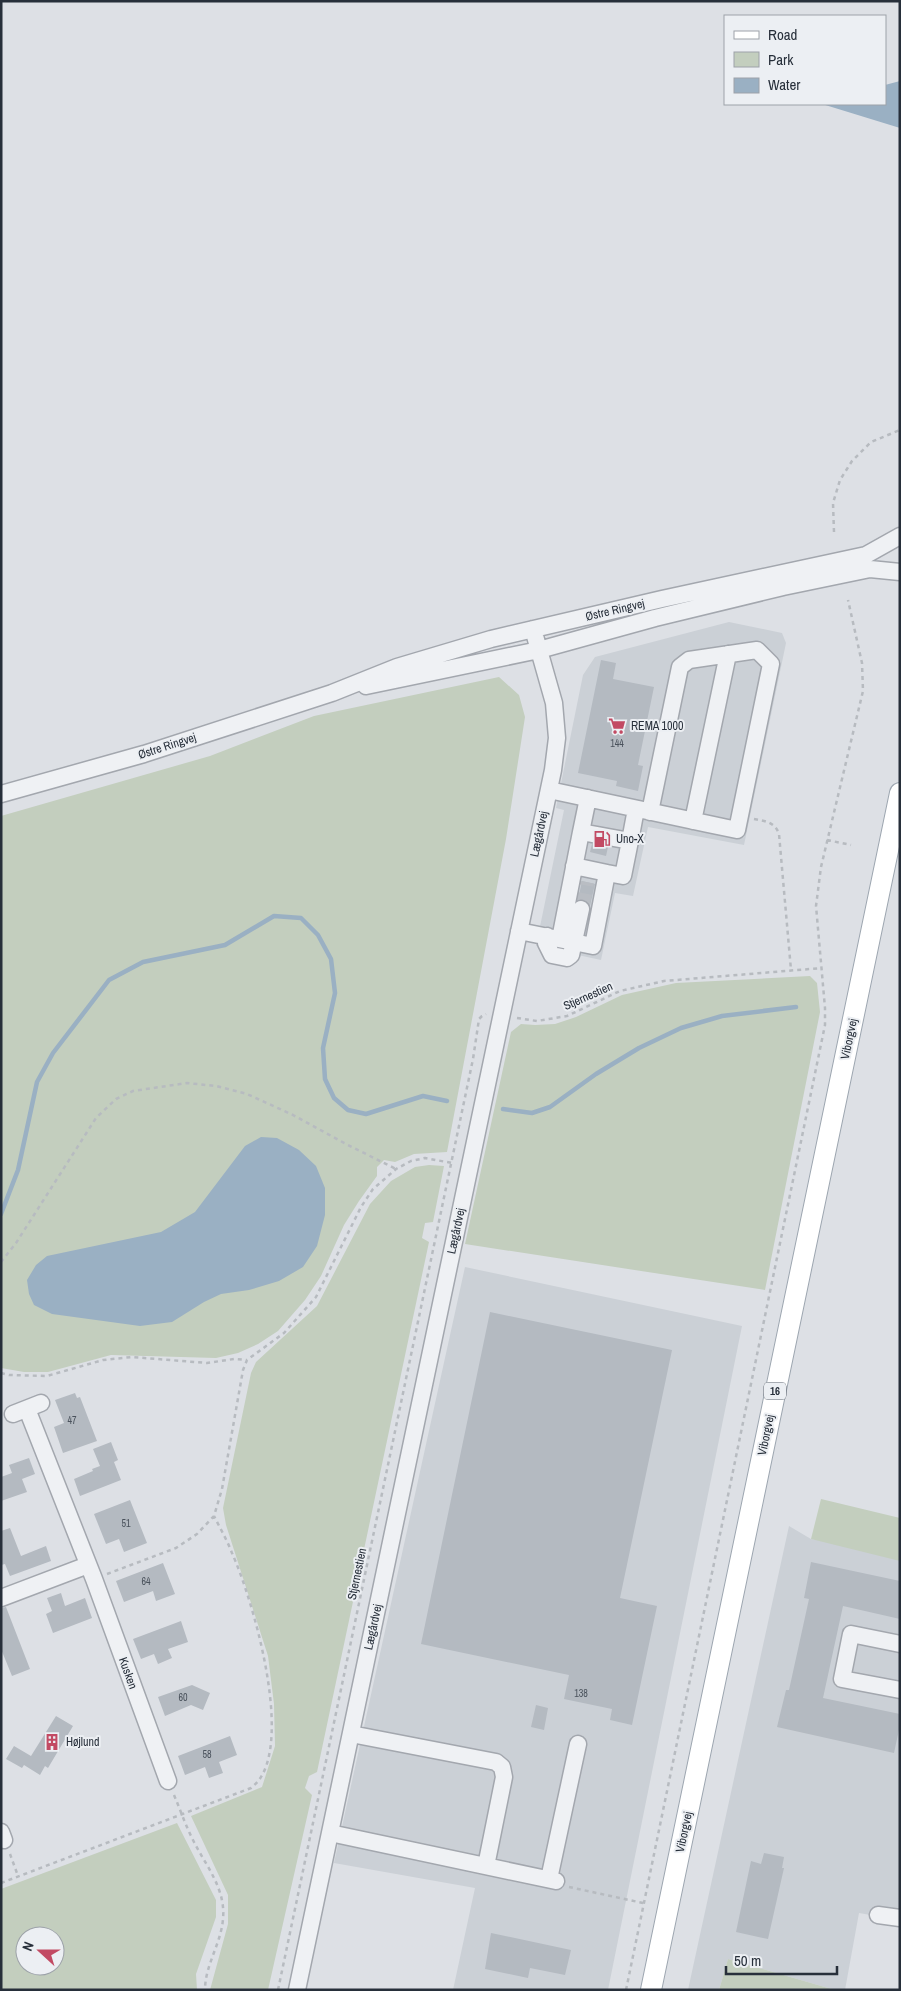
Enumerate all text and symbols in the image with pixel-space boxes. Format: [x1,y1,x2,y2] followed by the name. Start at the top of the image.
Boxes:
[724,15,886,105] legend
[768,24,797,45] text: Road
[768,49,794,70] text: Park
[768,74,800,95] text: Water
[584,595,646,625] street label: Østre Ringvej
[607,716,627,736] supermarket icon: REMA 1000
[631,718,684,734] place label: REMA 1000
[136,729,198,763] street label: Østre Ringvej
[610,737,624,750] house number: 144
[526,810,552,858] street label: Lægårdvej
[592,829,612,849] fuel station icon: Uno-X
[616,831,644,847] place label: Uno-X
[561,978,615,1014] street label: Stjernestien
[837,1017,861,1061] street label: Viborgvej
[443,1207,469,1255] street label: Lægårdvej
[764,1382,786,1400] road number: 16
[754,1413,778,1457] street label: Viborgvej
[67,1414,77,1427] house number: 47
[121,1517,131,1530] house number: 51
[344,1547,370,1601] street label: Stjernestien
[141,1575,151,1588] house number: 64
[360,1603,386,1651] street label: Lægårdvej
[115,1655,141,1691] street label: Kusken
[574,1687,588,1700] house number: 138
[178,1691,188,1704] house number: 60
[42,1732,62,1752] building icon: Højlund
[66,1734,99,1750] place label: Højlund
[202,1748,212,1761] house number: 58
[672,1810,696,1854] street label: Viborgvej
[15,1926,65,1976] north arrow
[18,1939,38,1953] text: N
[726,1944,837,1976] scale bar
[734,1950,761,1971] text: 50 m

